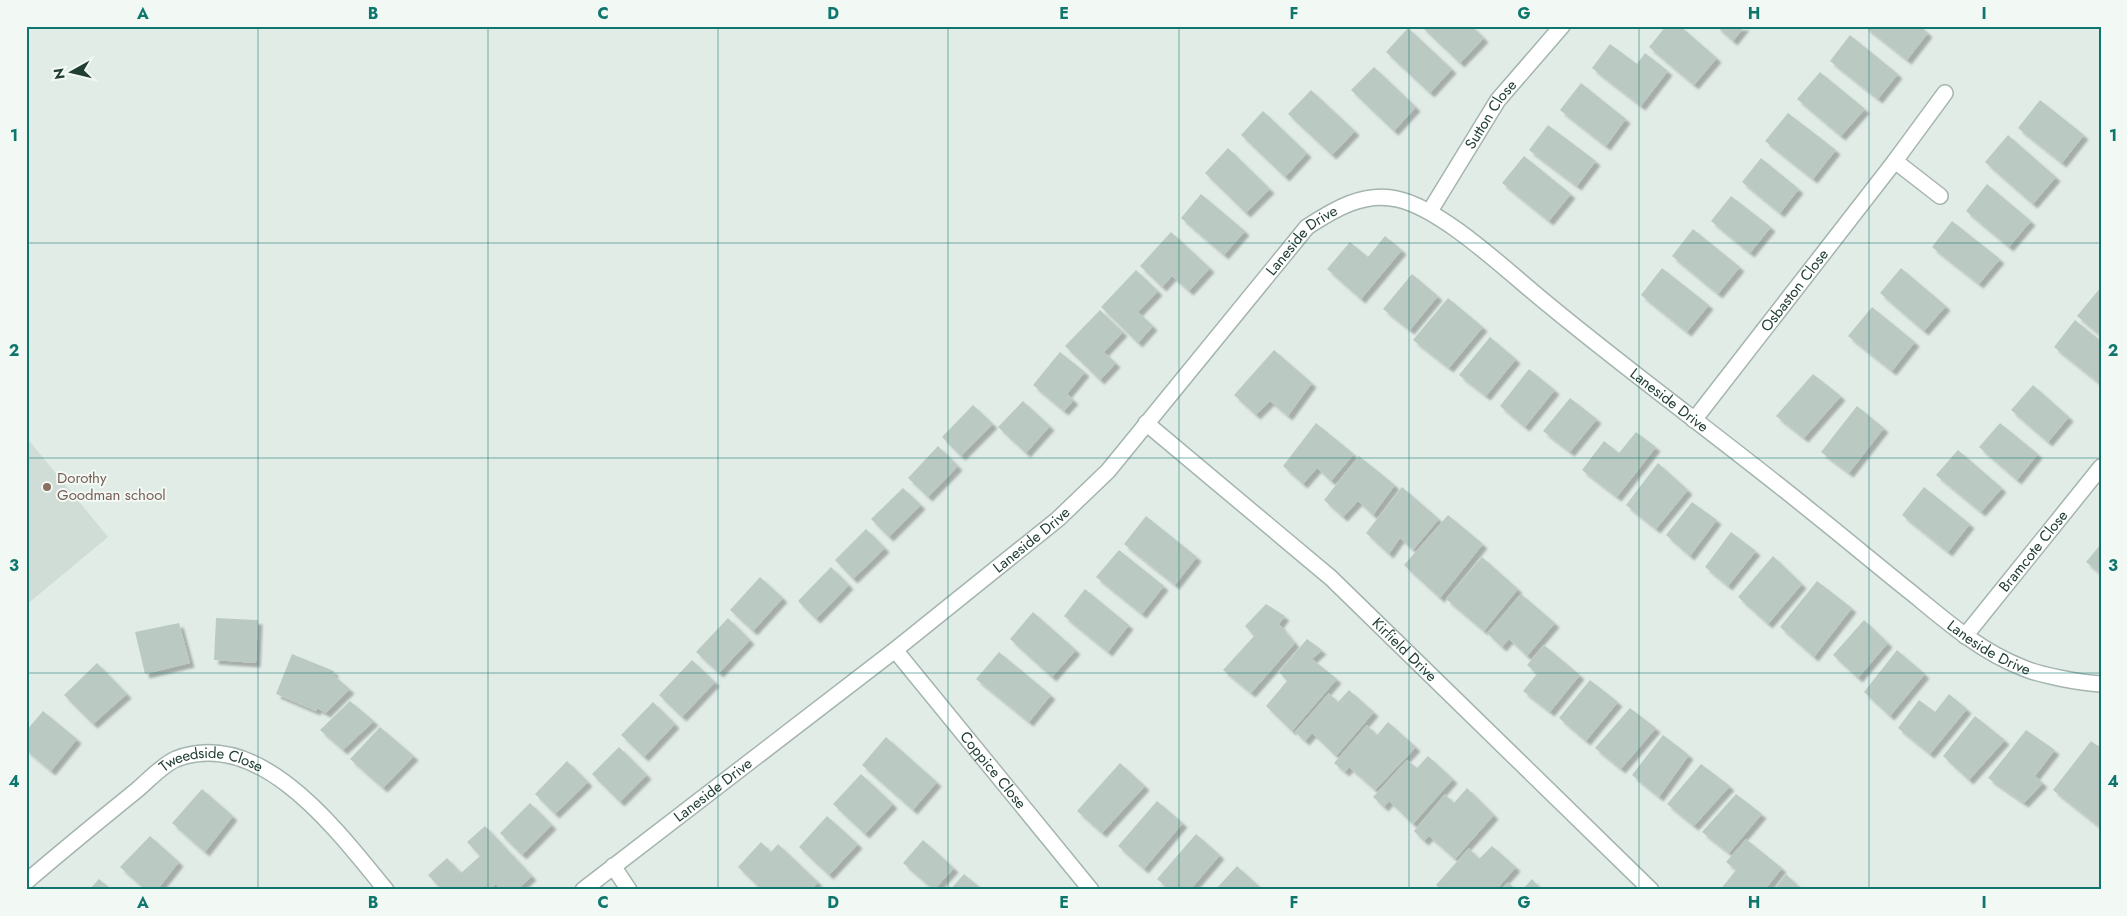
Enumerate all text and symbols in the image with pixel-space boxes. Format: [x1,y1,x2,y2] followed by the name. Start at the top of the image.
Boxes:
[136,2,149,25] text: A
[368,2,378,25] text: B
[597,2,609,25] text: C
[827,2,839,25] text: D
[1059,2,1069,25] text: E
[1290,2,1298,25] text: F
[1517,2,1531,25] text: G
[1748,2,1760,25] text: H
[1981,2,1987,25] text: I
[48,48,98,98] north arrow
[48,67,70,81] text: N
[1459,75,1522,154] street label: Sutton Close
[10,124,18,147] text: 1
[2109,124,2117,147] text: 1
[1261,200,1342,280] street label: Laneside Drive
[1755,244,1834,337] street label: Osbaston Close
[9,339,19,362] text: 2
[2108,339,2118,362] text: 2
[1625,363,1713,438] street label: Laneside Drive
[57,467,166,506] place label: Dorothy Goodman school
[41,481,53,493] marker: Dorothy Goodman school
[988,502,1075,578] street label: Laneside Drive
[1994,505,2073,597] street label: Bramcote Close
[9,554,19,577] text: 3
[2108,554,2118,577] text: 3
[1367,613,1442,687] street label: Kirfield Drive
[1942,615,2034,681] street label: Laneside Drive
[955,726,1032,814] street label: Coppice Close
[154,742,267,778] street label: Tweedside Close
[669,753,757,827] street label: Laneside Drive
[8,770,20,793] text: 4
[2107,770,2119,793] text: 4
[136,891,149,914] text: A
[368,891,378,914] text: B
[597,891,609,914] text: C
[827,891,839,914] text: D
[1059,891,1069,914] text: E
[1290,891,1298,914] text: F
[1517,891,1531,914] text: G
[1748,891,1760,914] text: H
[1981,891,1987,914] text: I

